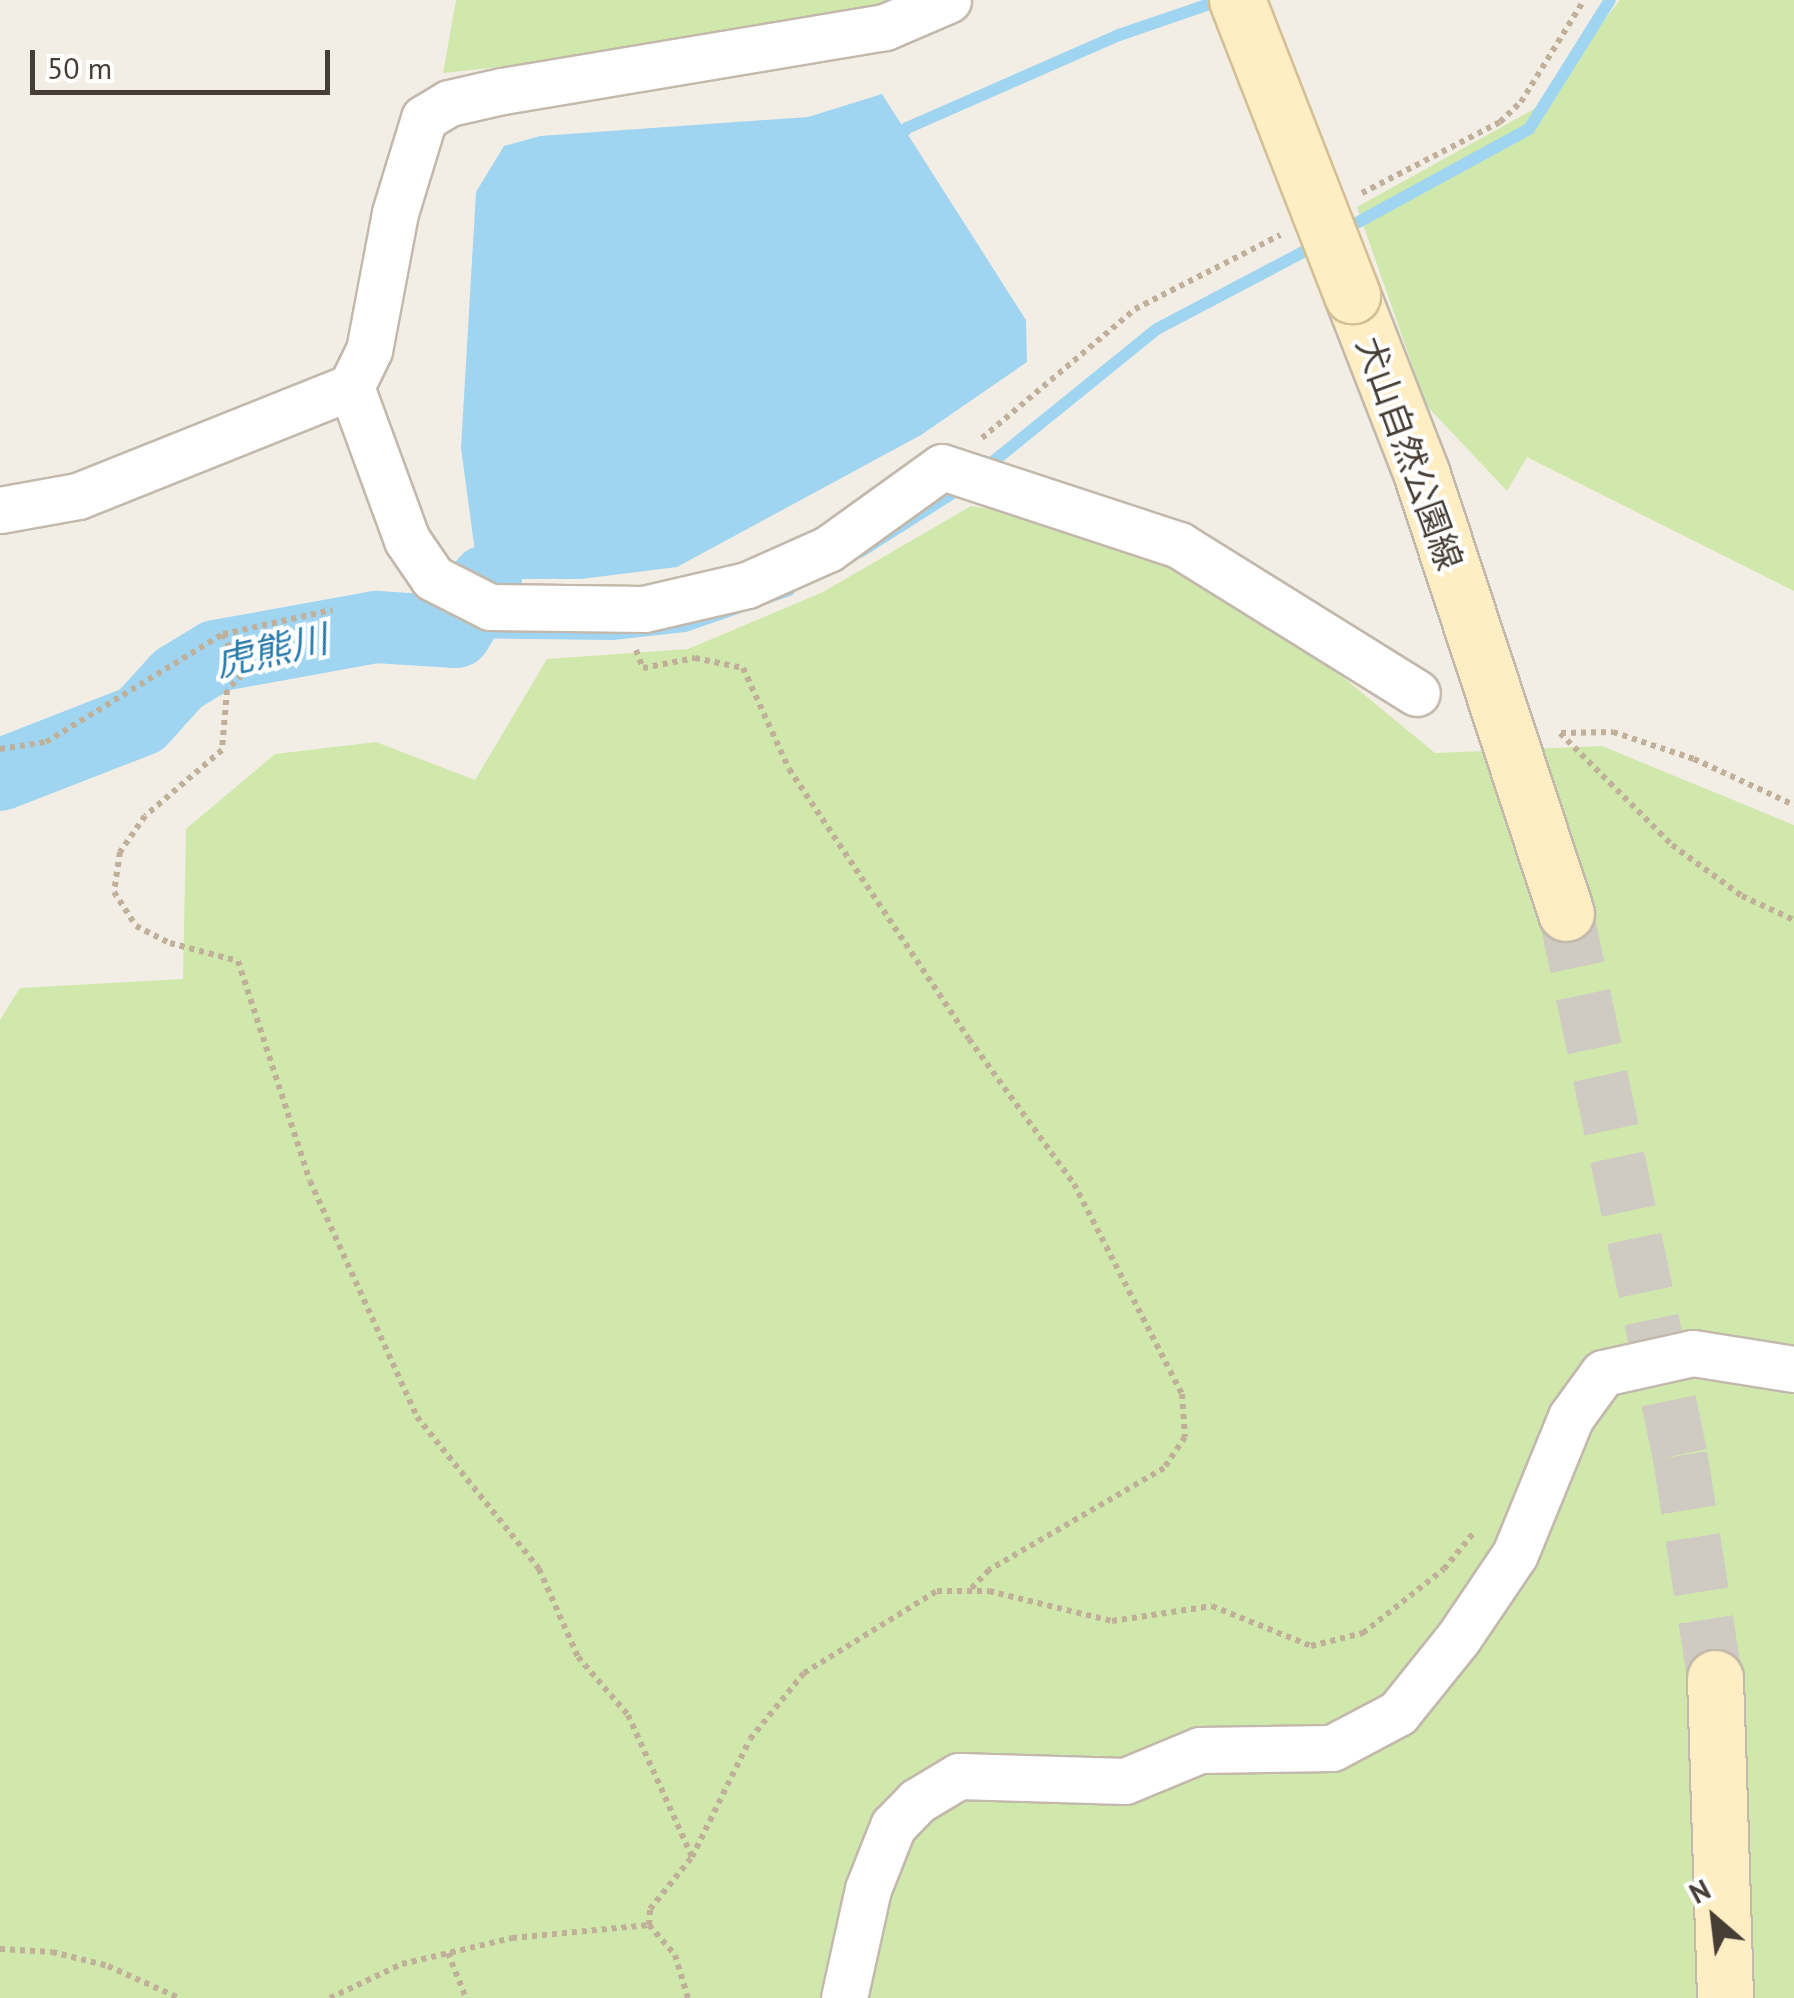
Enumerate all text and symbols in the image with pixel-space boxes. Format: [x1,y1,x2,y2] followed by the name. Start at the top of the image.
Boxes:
[35,30,335,92] scale bar
[47,48,112,87] text: 50 m
[1348,331,1472,575] street label: 犬山自然公園線
[210,615,332,685] water label: 虎熊川
[1664,1868,1764,1968] north arrow
[1683,1870,1716,1912] text: N

